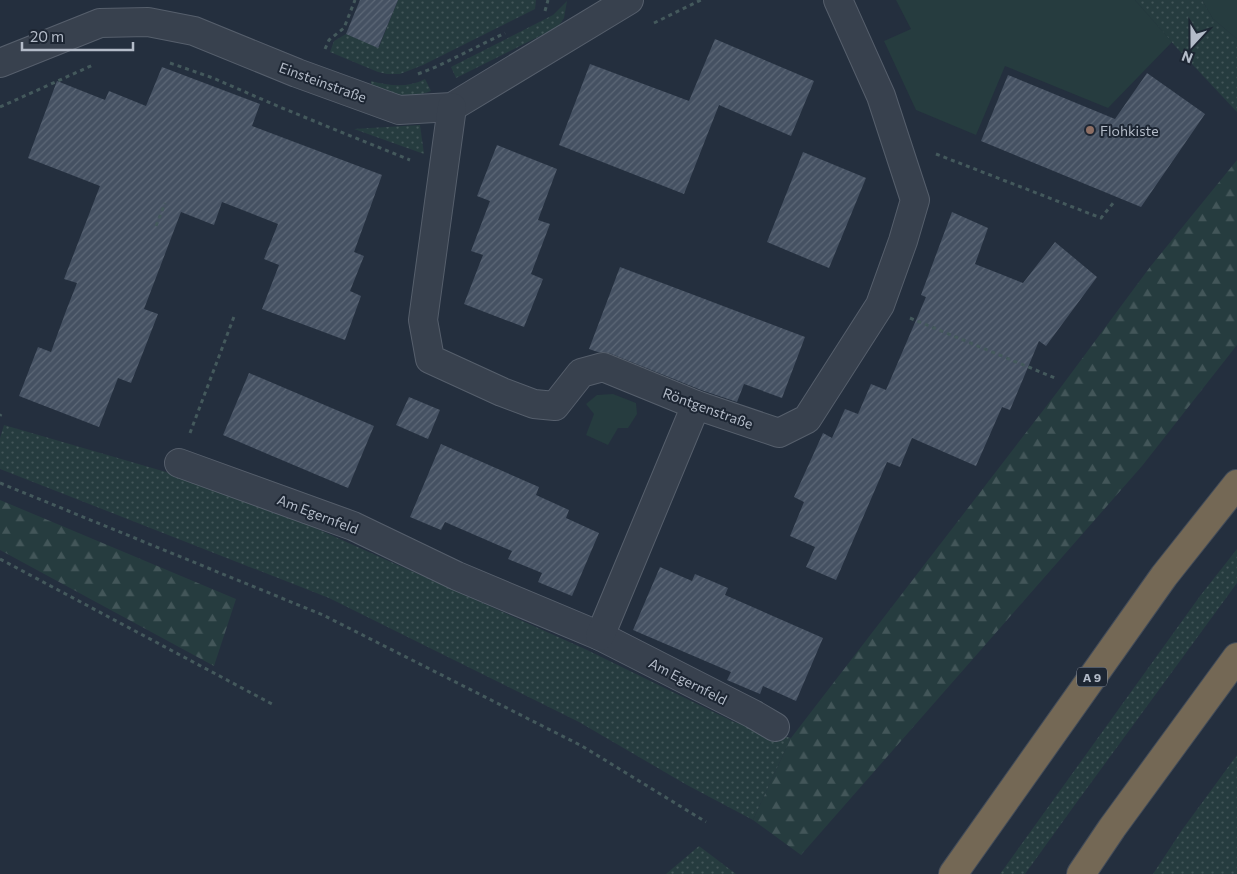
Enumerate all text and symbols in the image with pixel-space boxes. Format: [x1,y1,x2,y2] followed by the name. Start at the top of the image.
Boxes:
[22,20,134,52] scale bar
[1167,20,1217,70] north arrow
[30,27,64,45] text: 20 m
[1179,48,1195,67] text: N
[277,58,369,106] street label: Einsteinstraße
[1100,122,1159,139] place label: Flohkiste
[1084,124,1096,136] marker: Flohkiste
[661,384,755,432] street label: Röntgenstraße
[275,491,361,537] street label: Am Egernfeld
[646,654,730,708] street label: Am Egernfeld
[1077,668,1107,686] road number: A 9

